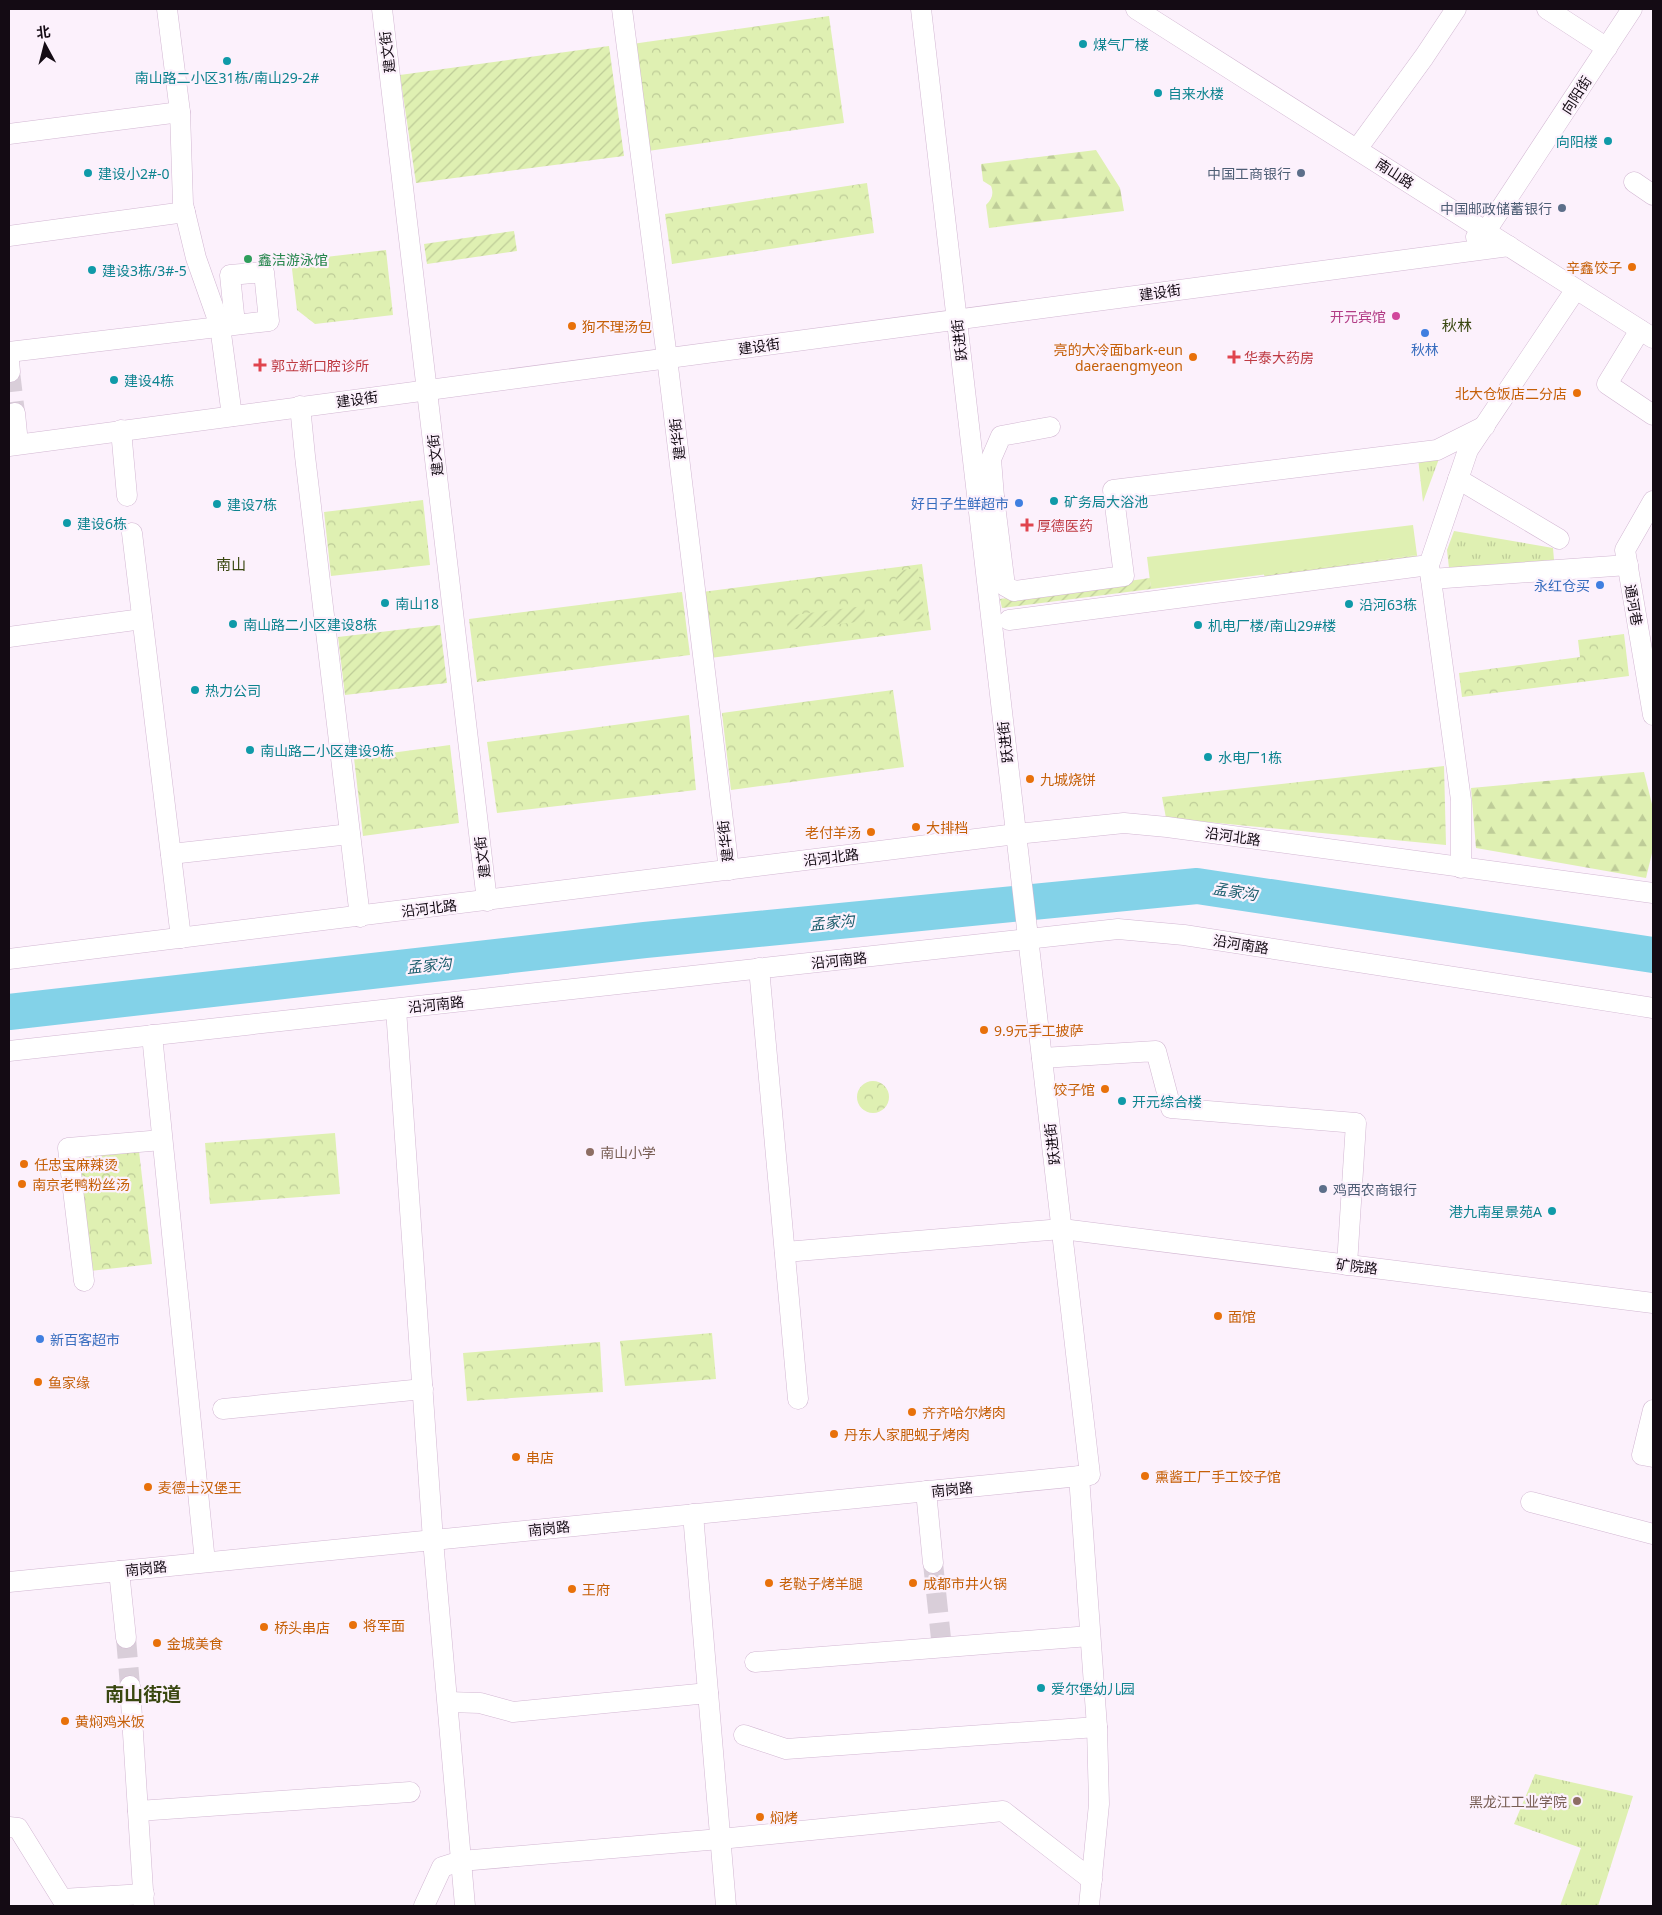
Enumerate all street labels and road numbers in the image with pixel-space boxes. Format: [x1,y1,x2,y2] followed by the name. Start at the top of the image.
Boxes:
[375,30,399,74] street label: 建文街
[1557,72,1595,118] street label: 向阳街
[1372,154,1418,192] street label: 南山路
[1138,280,1182,304] street label: 建设街
[947,318,971,362] street label: 跃进街
[737,334,781,358] street label: 建设街
[335,387,379,411] street label: 建设街
[665,417,689,461] street label: 建华街
[423,433,447,477] street label: 建文街
[1621,583,1647,627] street label: 通河巷
[993,720,1017,764] street label: 跃进街
[713,819,737,863] street label: 建华街
[1204,823,1262,849] street label: 沿河北路
[470,835,494,879] street label: 建文街
[802,844,860,870] street label: 沿河北路
[400,895,458,921] street label: 沿河北路
[1212,930,1270,958] street label: 沿河南路
[810,948,868,972] street label: 沿河南路
[407,992,465,1016] street label: 沿河南路
[1040,1122,1064,1166] street label: 跃进街
[1335,1254,1379,1278] street label: 矿院路
[930,1477,974,1501] street label: 南岗路
[527,1516,571,1540] street label: 南岗路
[124,1556,168,1580] street label: 南岗路

